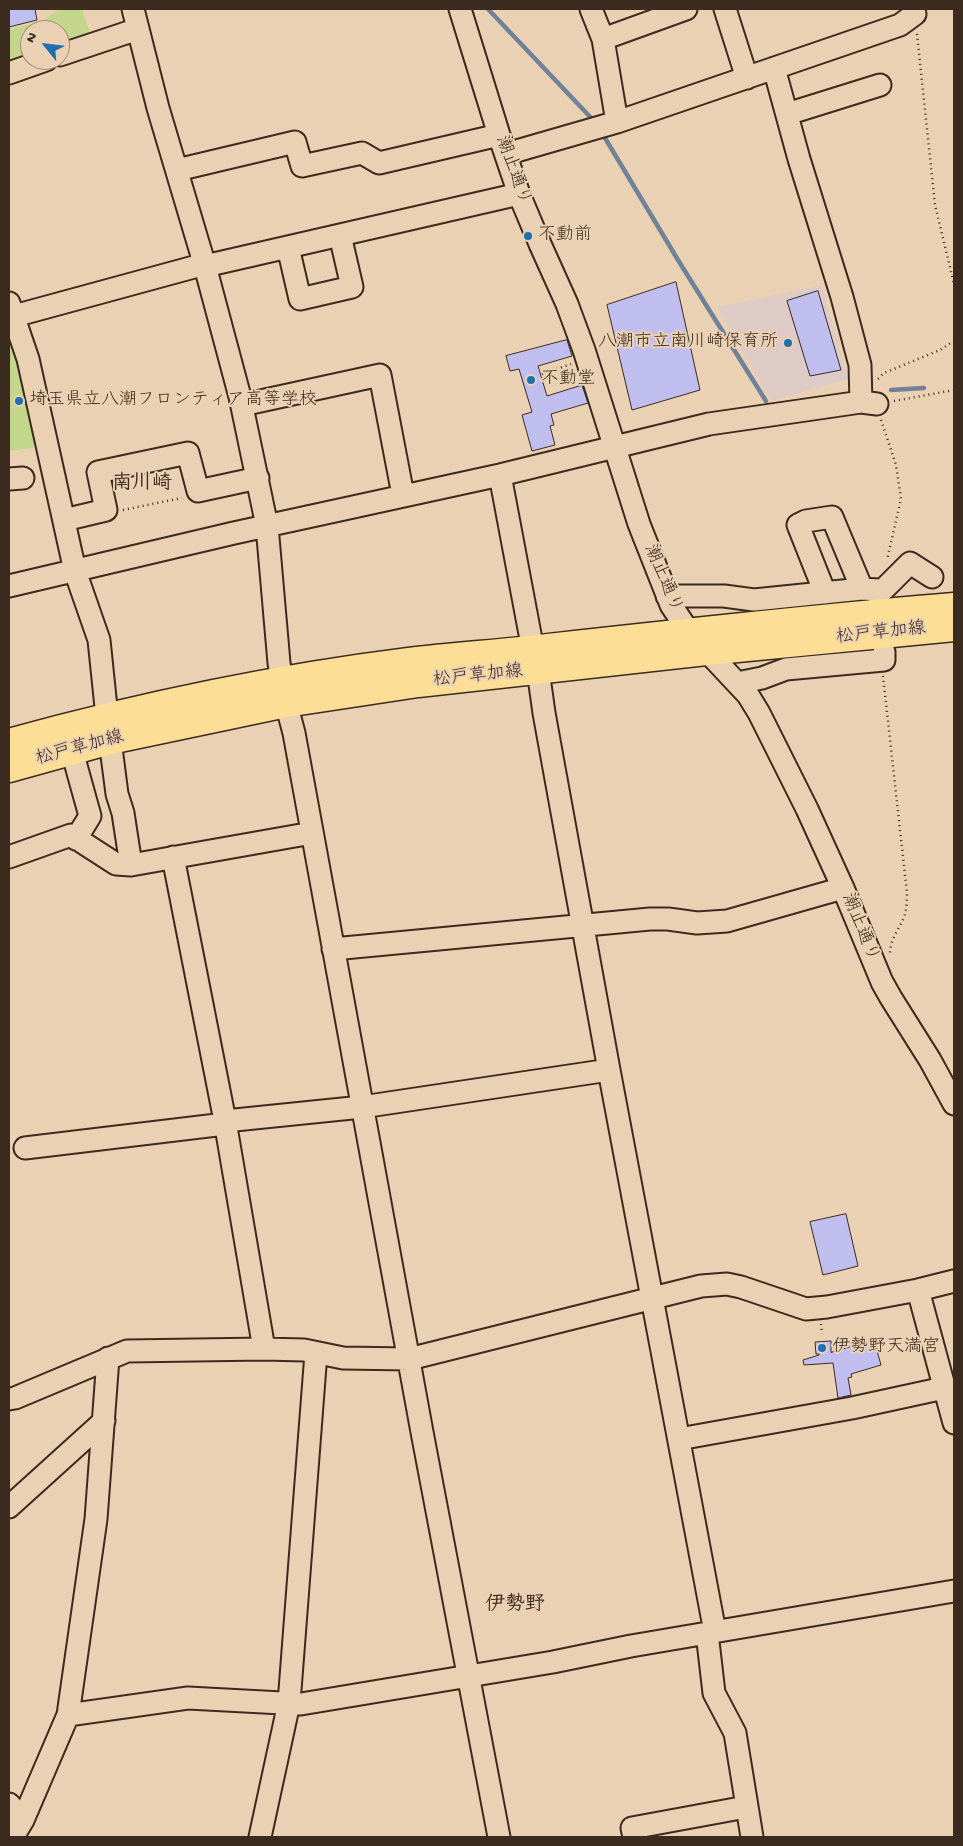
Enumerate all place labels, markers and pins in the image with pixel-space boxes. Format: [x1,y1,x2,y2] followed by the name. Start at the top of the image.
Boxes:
[538,225,592,247] place label: 不動前
[522,230,534,242] marker: 不動前
[598,332,778,354] place label: 八潮市立南川崎保育所
[782,337,794,349] marker: 八潮市立南川崎保育所
[541,369,595,391] place label: 不動堂
[525,374,537,386] marker: 不動堂
[29,390,317,412] place label: 埼玉県立八潮フロンティア高等学校
[13,395,25,407] marker: 埼玉県立八潮フロンティア高等学校
[832,1337,940,1359] place label: 伊勢野天満宮
[816,1342,828,1354] marker: 伊勢野天満宮

